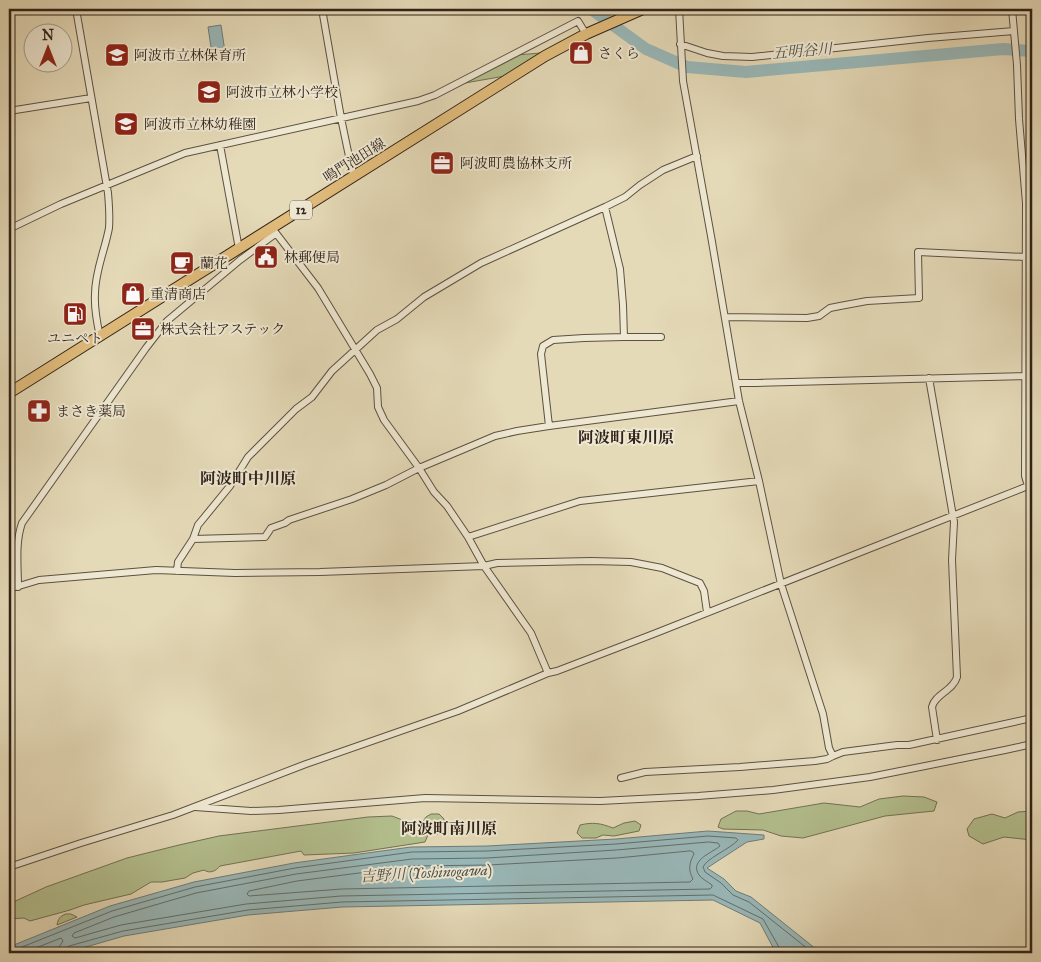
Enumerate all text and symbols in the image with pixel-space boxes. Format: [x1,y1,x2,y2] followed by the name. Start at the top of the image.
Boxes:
[22,22,72,72] north arrow
[42,27,54,44] text: N
[771,39,835,63] water label: 五明谷川
[568,40,594,66] shop icon: さくら
[104,42,130,68] school or university icon: 阿波市立林保育所
[598,45,640,62] place label: さくら
[134,47,246,64] place label: 阿波市立林保育所
[196,79,222,105] school or university icon: 阿波市立林小学校
[226,84,338,101] place label: 阿波市立林小学校
[113,111,139,137] school or university icon: 阿波市立林幼稚園
[144,116,256,133] place label: 阿波市立林幼稚園
[320,135,388,186] street label: 鳴門池田線
[429,150,455,176] office icon: 阿波町農協林支所
[460,155,572,172] place label: 阿波町農協林支所
[290,200,312,220] road number: 12
[253,244,279,270] public building icon: 林郵便局
[284,249,340,266] place label: 林郵便局
[169,250,195,276] cafe icon: 蘭花
[200,255,228,272] place label: 蘭花
[120,281,146,307] shop icon: 重清商店
[150,286,206,303] place label: 重清商店
[62,301,88,327] fuel station icon: ユニペト
[130,316,156,342] office icon: 株式会社アステック
[160,321,285,338] place label: 株式会社アステック
[47,330,103,347] place label: ユニペト
[26,398,52,424] pharmacy icon: まさき薬局
[56,403,126,420] place label: まさき薬局
[578,428,674,447] district label: 阿波町東川原
[200,469,296,488] district label: 阿波町中川原
[401,819,497,838] district label: 阿波町南川原
[360,861,492,886] water label: 吉野川 (Yoshinogawa)

